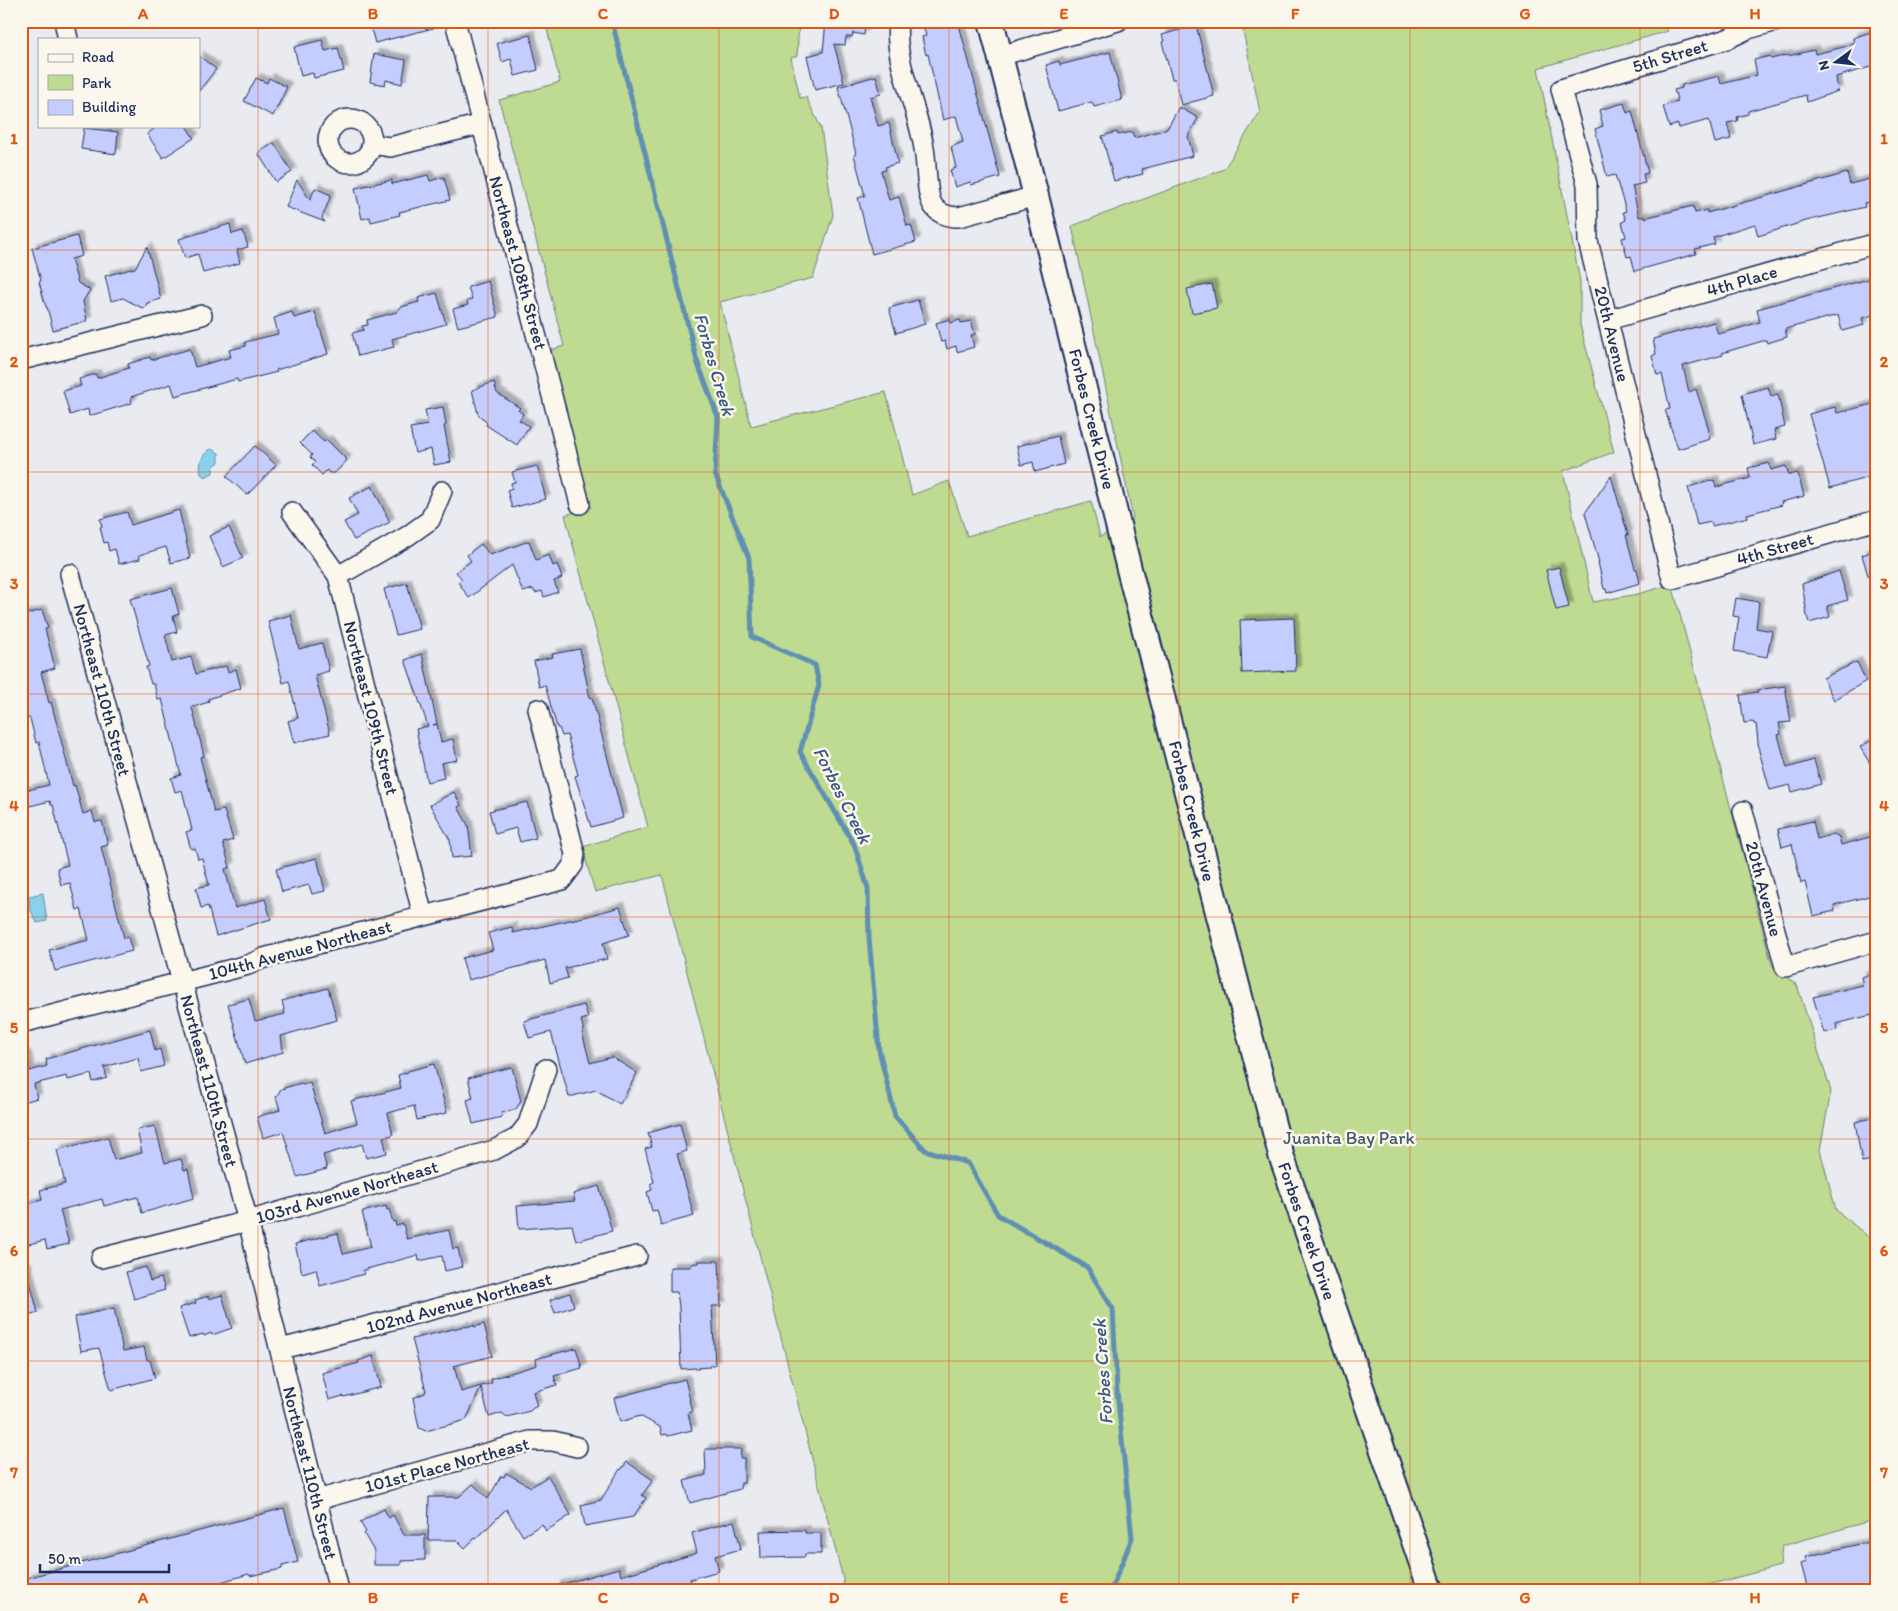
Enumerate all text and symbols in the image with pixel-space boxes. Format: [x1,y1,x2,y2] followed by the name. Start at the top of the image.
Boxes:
[137,4,149,23] text: A
[368,4,379,23] text: B
[598,4,609,23] text: C
[829,4,840,23] text: D
[1060,4,1069,23] text: E
[1291,4,1300,23] text: F
[1519,4,1531,23] text: G
[1749,4,1761,23] text: H
[1630,34,1710,78] street label: 5th Street
[38,38,200,128] legend
[1810,38,1860,88] north arrow
[82,48,115,66] text: Road
[1814,58,1833,72] text: N
[82,74,112,92] text: Park
[82,98,136,116] text: Building
[10,129,18,148] text: 1
[1880,129,1888,148] text: 1
[484,174,552,353] street label: Northeast 108th Street
[1704,260,1780,302] street label: 4th Place
[1590,284,1634,384] street label: 20th Avenue
[689,310,740,419] water label: Forbes Creek
[1064,346,1120,492] street label: Forbes Creek Drive
[10,352,19,371] text: 2
[1880,352,1889,371] text: 2
[1734,528,1816,570] street label: 4th Street
[10,574,19,593] text: 3
[1880,574,1889,593] text: 3
[68,601,136,779] street label: Northeast 110th Street
[339,619,403,798] street label: Northeast 109th Street
[1164,738,1220,884] street label: Forbes Creek Drive
[808,743,877,849] water label: Forbes Creek
[9,796,19,815] text: 4
[1879,796,1889,815] text: 4
[1741,839,1787,939] street label: 20th Avenue
[206,915,394,985] street label: 104th Avenue Northeast
[175,992,243,1170] street label: Northeast 110th Street
[10,1018,19,1037] text: 5
[1880,1018,1889,1037] text: 5
[1283,1127,1415,1149] park label: Juanita Bay Park
[253,1155,441,1229] street label: 103rd Avenue Northeast
[1273,1159,1341,1303] street label: Forbes Creek Drive
[10,1241,19,1260] text: 6
[1880,1241,1889,1260] text: 6
[364,1268,554,1338] street label: 102nd Avenue Northeast
[1087,1317,1118,1425] water label: Forbes Creek
[278,1384,342,1562] street label: Northeast 110th Street
[362,1432,532,1498] street label: 101st Place Northeast
[9,1463,18,1482] text: 7
[1879,1463,1888,1482] text: 7
[40,1541,169,1573] scale bar
[48,1550,81,1568] text: 50 m
[137,1588,149,1607] text: A
[368,1588,379,1607] text: B
[598,1588,609,1607] text: C
[829,1588,840,1607] text: D
[1060,1588,1069,1607] text: E
[1291,1588,1300,1607] text: F
[1519,1588,1531,1607] text: G
[1749,1588,1761,1607] text: H

